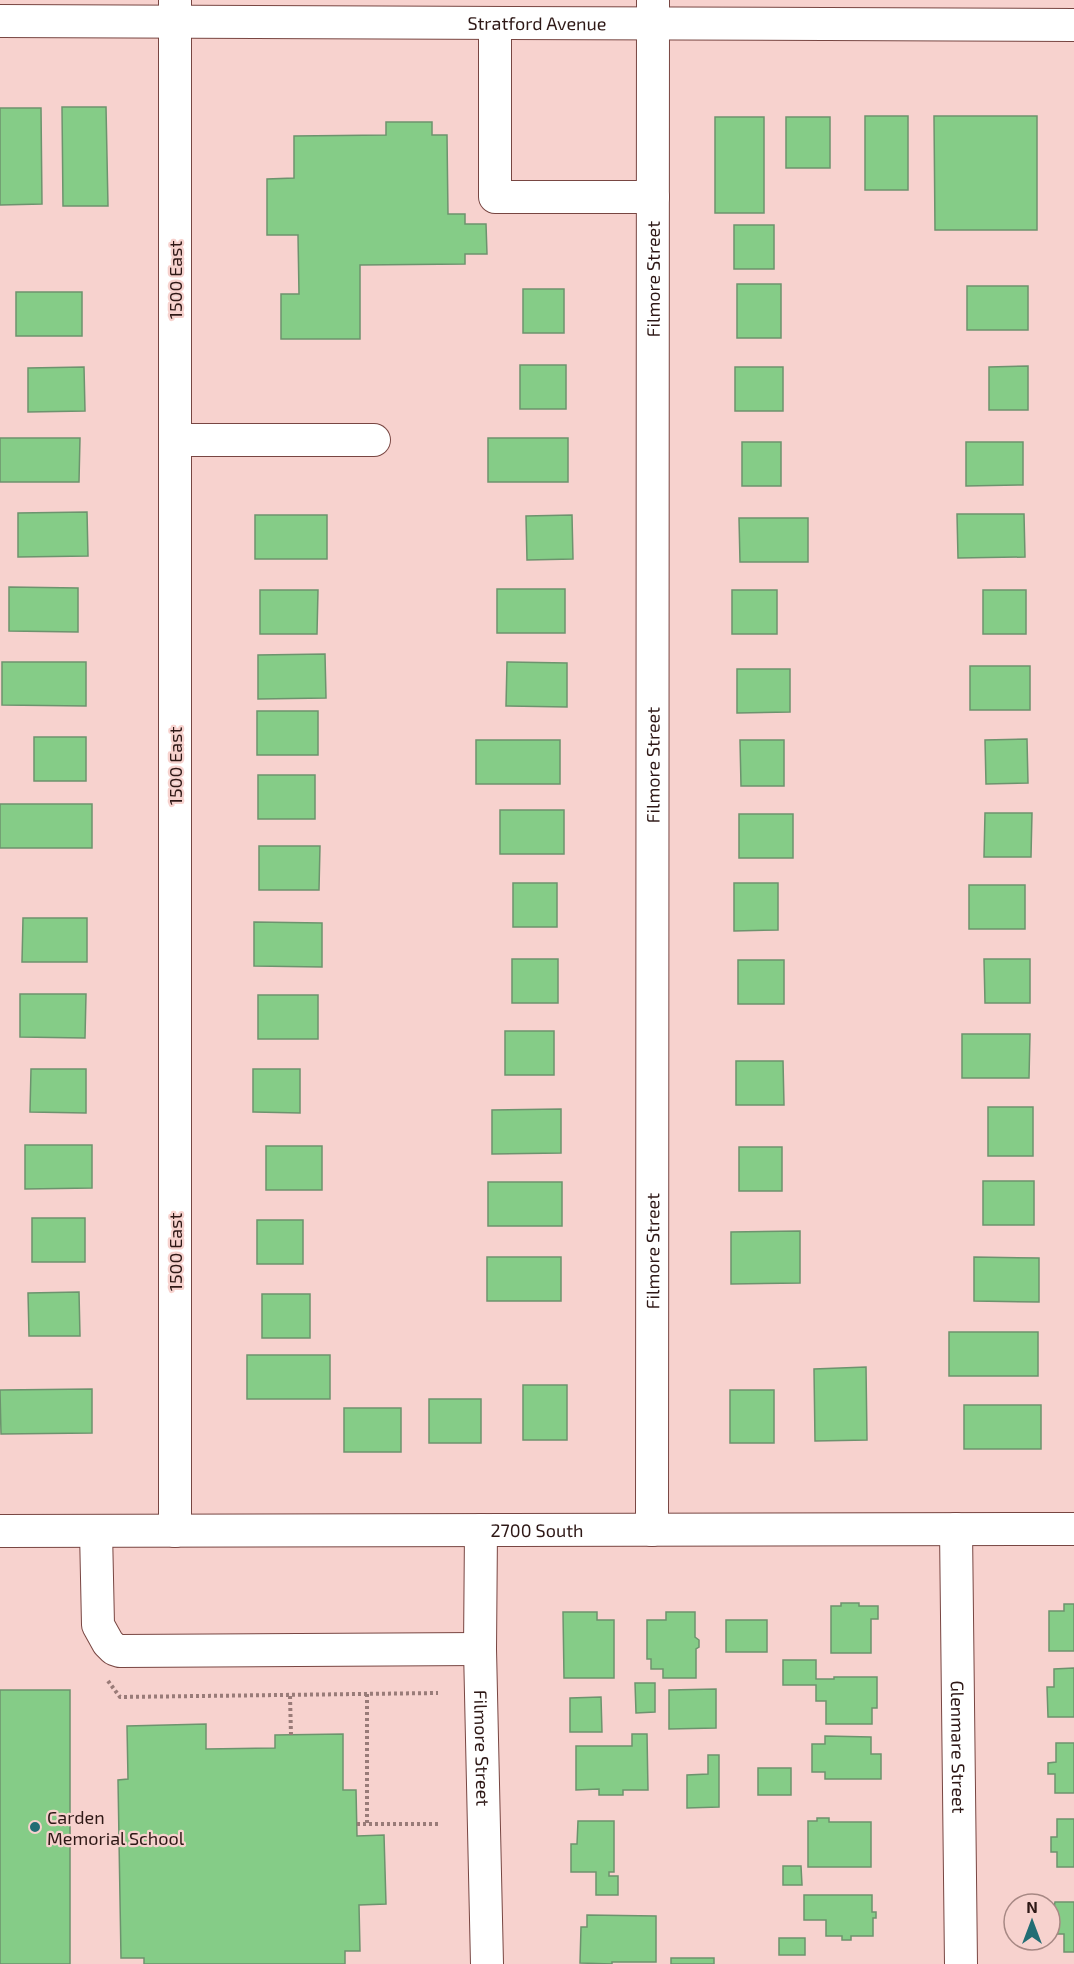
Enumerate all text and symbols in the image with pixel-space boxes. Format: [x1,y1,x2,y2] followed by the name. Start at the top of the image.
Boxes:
[467,12,607,34] street label: Stratford Avenue
[642,221,664,337] street label: Filmore Street
[164,241,186,319] street label: 1500 East
[641,707,664,823] street label: Filmore Street
[164,727,186,805] street label: 1500 East
[641,1193,663,1309] street label: Filmore Street
[164,1213,186,1291] street label: 1500 East
[490,1519,584,1541] street label: 2700 South
[947,1680,970,1814] street label: Glenmare Street
[470,1690,494,1806] street label: Filmore Street
[47,1806,185,1849] place label: Carden Memorial School
[28,1820,42,1834] marker: Carden Memorial School
[1002,1892,1062,1952] north arrow
[1026,1897,1038,1916] text: N

